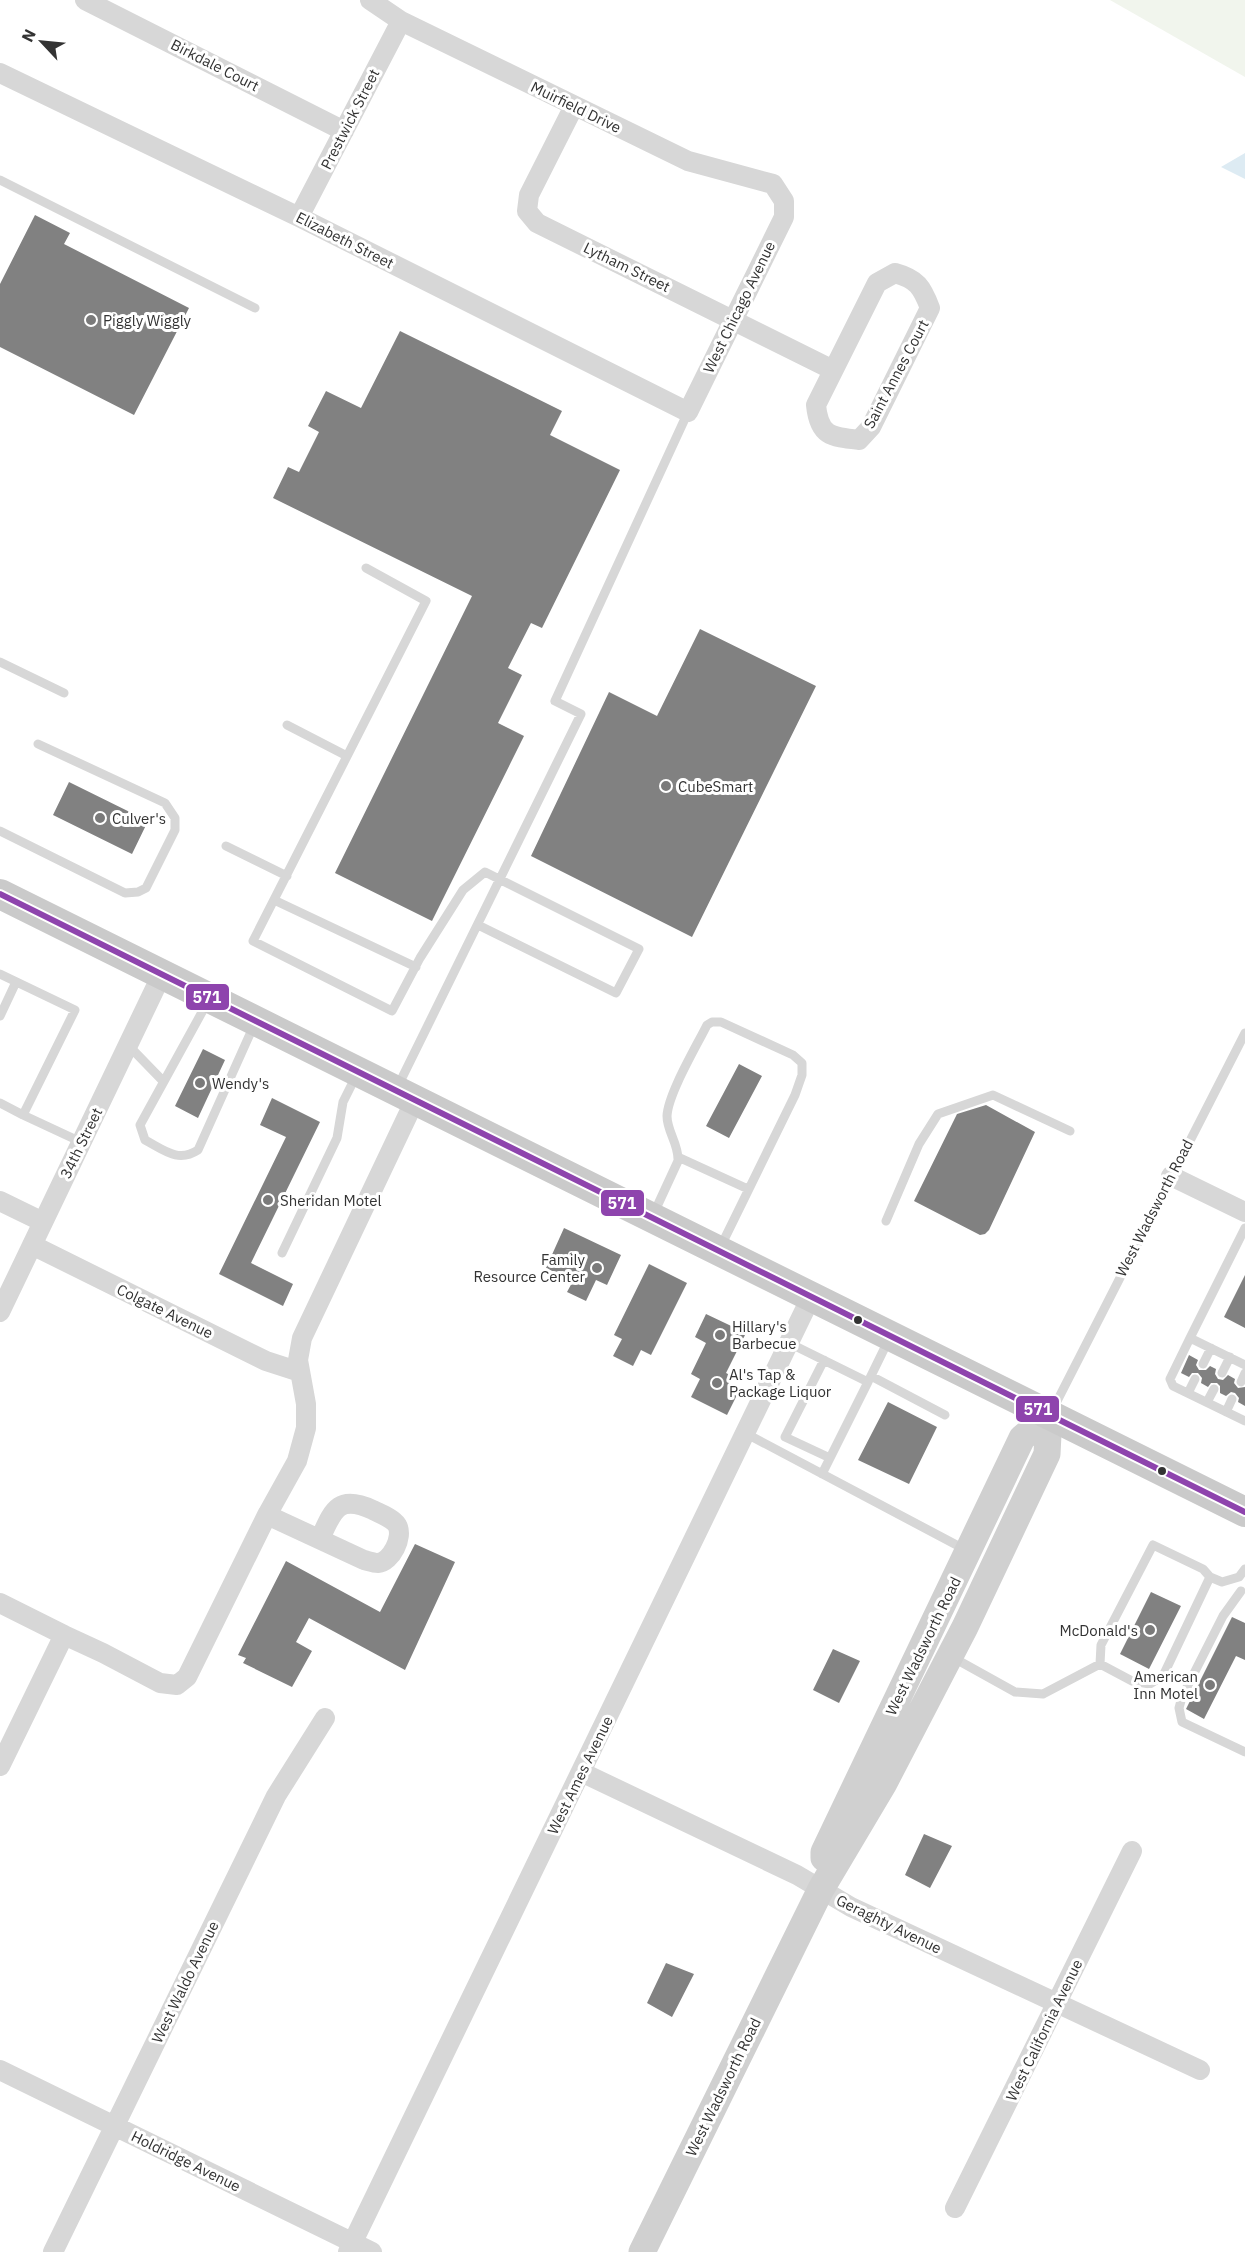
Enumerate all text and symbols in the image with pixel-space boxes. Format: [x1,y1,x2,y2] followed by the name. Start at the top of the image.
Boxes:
[12,12,72,72] north arrow
[17,26,40,45] text: N
[168,35,262,95] street label: Birkdale Court
[316,65,384,173] street label: Prestwick Street
[528,77,624,137] street label: Muirfield Drive
[293,207,397,273] street label: Elizabeth Street
[581,238,673,296] street label: Lytham Street
[699,238,779,376] street label: West Chicago Avenue
[103,311,192,330] place label: Piggly Wiggly
[84,313,98,327] marker: Piggly Wiggly
[859,316,933,432] street label: Saint Annes Court
[678,777,753,796] place label: CubeSmart
[659,779,673,793] marker: CubeSmart
[112,809,166,828] place label: Culver's
[93,811,107,825] marker: Culver's
[185,983,230,1011] line badge: 571
[193,987,222,1007] text: 571
[212,1074,269,1093] place label: Wendy's
[193,1076,207,1090] marker: Wendy's
[56,1104,106,1182] street label: 34th Street
[1111,1136,1197,1280] street label: West Wadsworth Road
[600,1189,645,1217] line badge: 571
[280,1191,382,1210] place label: Sheridan Motel
[261,1193,275,1207] marker: Sheridan Motel
[608,1193,637,1213] text: 571
[473,1250,586,1286] place label: Family Resource Center
[590,1261,604,1275] marker: Family Resource Center
[114,1280,216,1342] street label: Colgate Avenue
[852,1314,864,1326] unlabelled marker
[732,1317,797,1353] place label: Hillary's Barbecue
[713,1328,727,1342] marker: Hillary's Barbecue
[729,1365,832,1401] place label: Al's Tap & Package Liquor
[710,1376,724,1390] marker: Al's Tap & Package Liquor
[1015,1395,1060,1423] line badge: 571
[1024,1399,1053,1419] text: 571
[1156,1465,1168,1477] unlabelled marker
[881,1574,965,1718] street label: West Wadsworth Road
[1060,1621,1138,1640] place label: McDonald's
[1143,1623,1157,1637] marker: McDonald's
[1133,1667,1198,1703] place label: American Inn Motel
[1203,1678,1217,1692] marker: American Inn Motel
[543,1713,617,1837] street label: West Ames Avenue
[833,1890,945,1958] street label: Geraghty Avenue
[147,1918,223,2046] street label: West Waldo Avenue
[1001,1956,1087,2104] street label: West California Avenue
[681,2015,765,2159] street label: West Wadsworth Road
[128,2126,244,2196] street label: Holdridge Avenue

